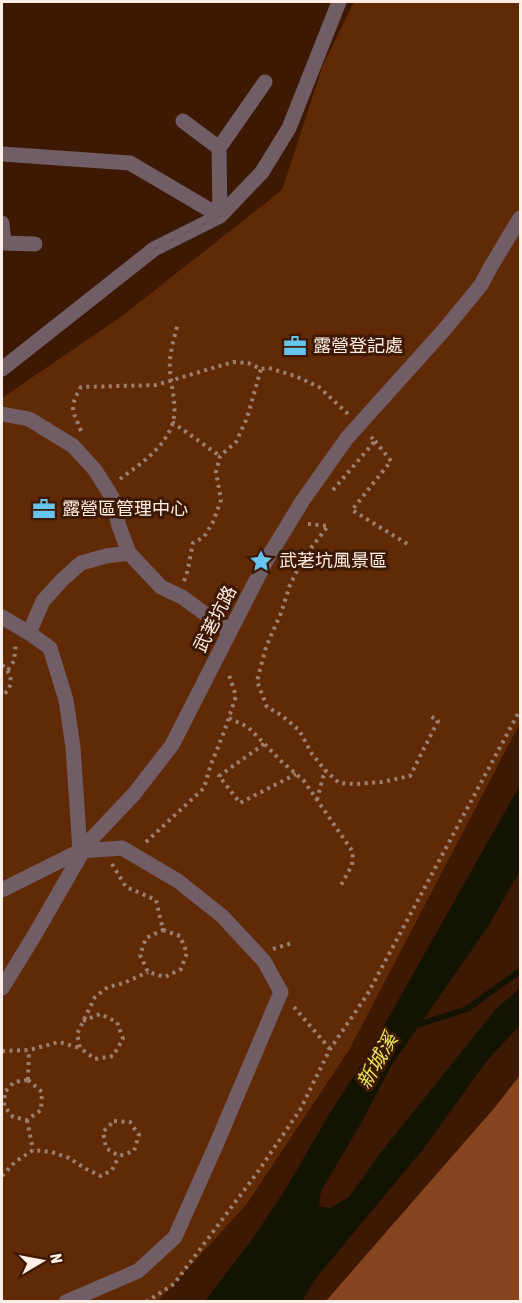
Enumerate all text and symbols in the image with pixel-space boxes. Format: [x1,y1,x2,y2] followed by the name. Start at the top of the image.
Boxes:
[282,333,308,359] office icon: 露營登記處
[313,335,403,356] place label: 露營登記處
[31,496,57,522] office icon: 露營區管理中心
[62,498,188,519] place label: 露營區管理中心
[248,548,274,574] place icon: 武荖坑風景區
[279,550,387,571] place label: 武荖坑風景區
[189,582,240,656] street label: 武荖坑路
[352,1026,403,1092] water label: 新城溪
[12,1231,72,1291] north arrow
[47,1252,66,1265] text: N

